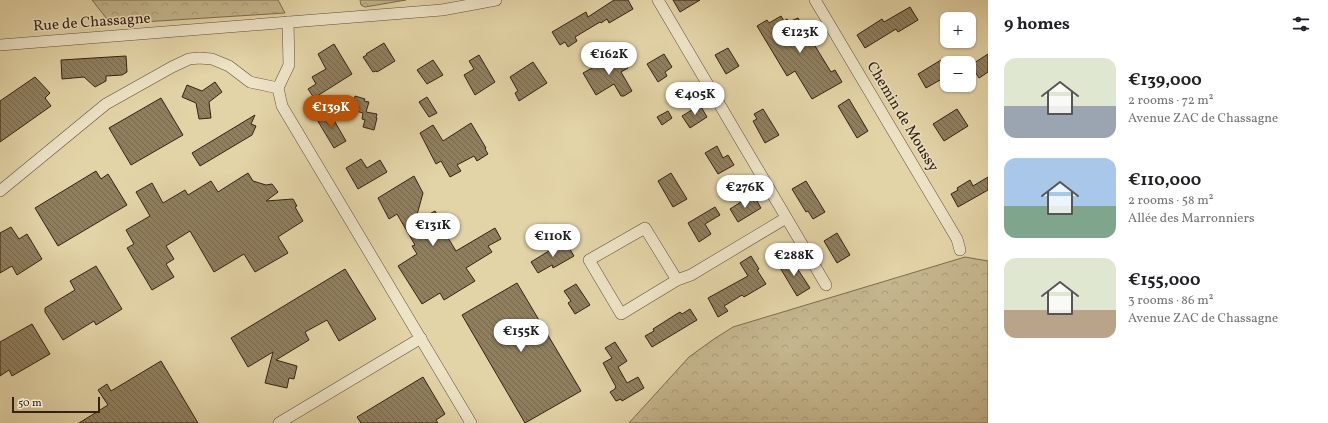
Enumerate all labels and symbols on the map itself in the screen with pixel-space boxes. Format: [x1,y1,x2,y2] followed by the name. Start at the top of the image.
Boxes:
[33,8,151,38] street label: Rue de Chassagne
[772,20,828,54] pin: €123K
[581,42,637,76] pin: €162K
[861,58,943,176] street label: Chemin de Moussy
[667,82,723,116] pin: €405K
[303,95,359,129] pin: €139K
[717,175,773,209] pin: €276K
[405,213,461,247] pin: €131K
[525,224,581,258] pin: €110K
[766,243,822,277] pin: €288K
[493,319,549,353] pin: €155K
[12,395,100,414] scale bar

